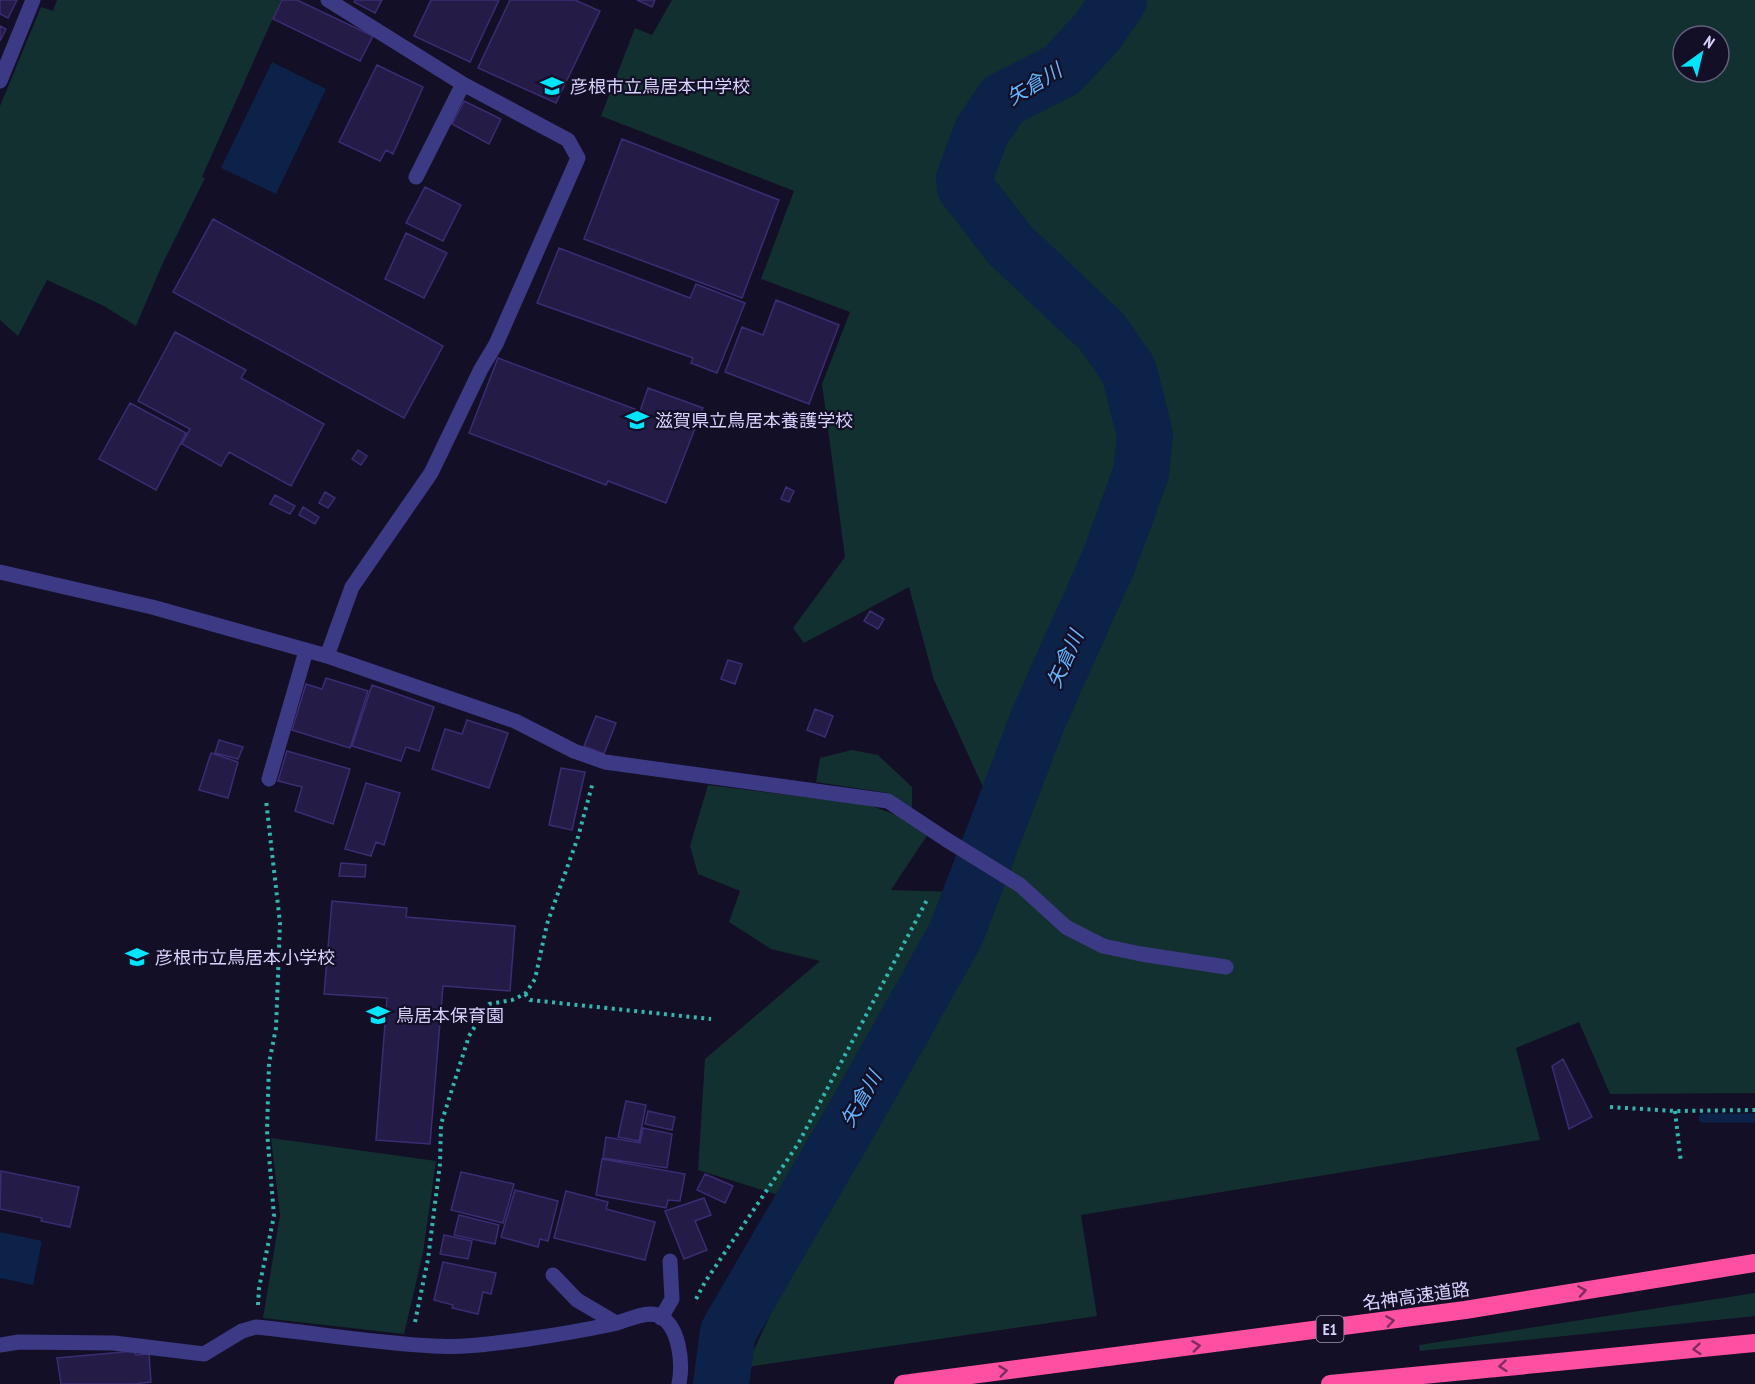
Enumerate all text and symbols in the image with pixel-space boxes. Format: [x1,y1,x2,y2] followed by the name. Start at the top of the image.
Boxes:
[1671,24,1731,84] north arrow
[1700,31,1719,52] text: N
[1002,56,1068,111] water label: 矢倉川
[539,73,565,99] school or university icon: 彦根市立鳥居本中学校
[570,75,750,98] place label: 彦根市立鳥居本中学校
[624,407,650,433] school or university icon: 滋賀県立鳥居本養護学校
[655,409,853,432] place label: 滋賀県立鳥居本養護学校
[1041,624,1090,692] water label: 矢倉川
[124,944,150,970] school or university icon: 彦根市立鳥居本小学校
[155,946,335,969] place label: 彦根市立鳥居本小学校
[365,1002,391,1028] school or university icon: 鳥居本保育園
[396,1004,504,1027] place label: 鳥居本保育園
[835,1065,888,1131] water label: 矢倉川
[1361,1277,1471,1315] street label: 名神高速道路
[1578,1286,1587,1298] one-way arrow
[1385,1315,1394,1327] one-way arrow
[1316,1316,1344,1342] road number: E1
[1192,1340,1201,1353] one-way arrow
[1692,1342,1701,1355] one-way arrow
[1498,1359,1507,1372] one-way arrow
[998,1365,1007,1378] one-way arrow

